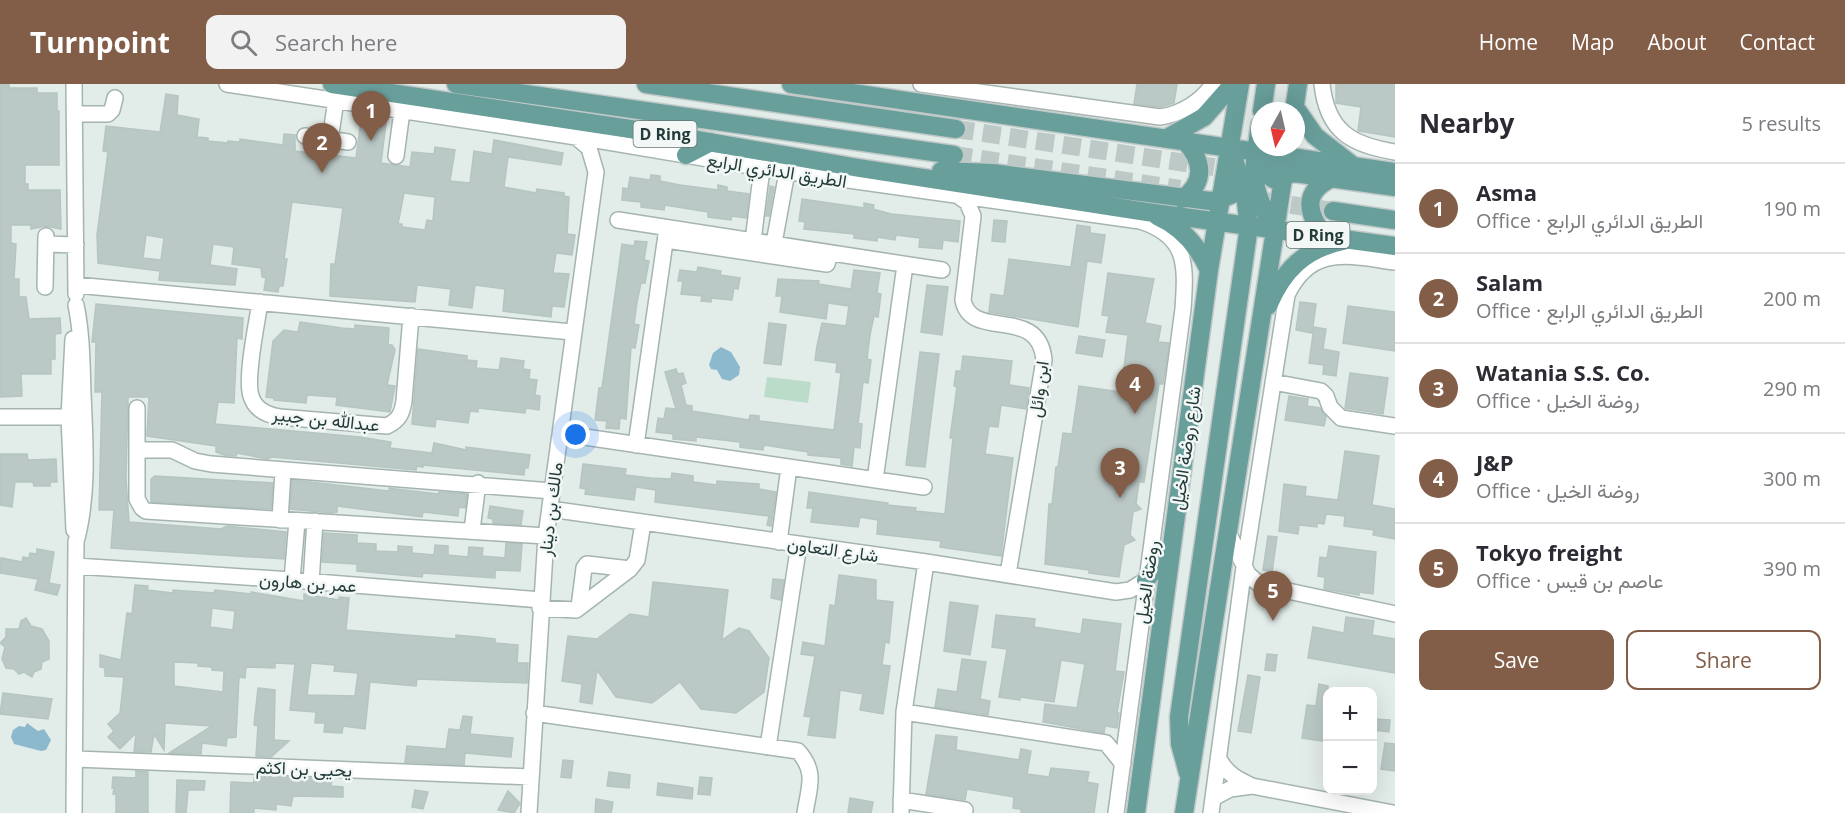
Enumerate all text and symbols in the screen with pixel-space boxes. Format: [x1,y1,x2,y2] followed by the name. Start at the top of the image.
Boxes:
[206,15,626,69] search box
[30,23,170,61] text: Turnpoint
[227,26,260,59] icon: search
[275,27,397,57] text: Search here
[1479,28,1538,56] text: Home
[1571,28,1614,56] text: Map
[1647,28,1707,56] text: About
[1740,28,1815,56] text: Contact
[352,92,391,141] pin: 1
[1251,102,1305,156] north arrow
[1419,105,1514,141] text: Nearby
[1741,110,1821,137] text: 5 results
[634,121,696,147] road number: D Ring
[302,124,342,173] pin: 2
[705,147,848,197] street label: الطريق الدائري الرابع
[1476,177,1537,207] text: Asma
[1433,195,1444,222] text: 1
[1763,195,1821,222] text: 190 m
[1476,207,1703,234] text: Office · الطريق الدائري الرابع
[1286,222,1350,248] road number: D Ring
[1476,267,1543,297] text: Salam
[1433,285,1444,312] text: 2
[1763,285,1821,312] text: 200 m
[1476,297,1703,324] text: Office · الطريق الدائري الرابع
[1476,357,1650,387] text: Watania S.S. Co.
[1022,359,1054,419] street label: ابن وائل
[1116,364,1154,414] pin: 4
[1433,375,1444,402] text: 3
[1763,375,1821,402] text: 290 m
[1164,385,1207,512] street label: شارع روضة الخيل
[1476,387,1640,414] text: Office · روضة الخيل
[270,401,381,437] street label: عبدالله بن جبير
[561,420,590,449] your location
[1476,447,1514,477] text: J&P
[1100,448,1140,498] pin: 3
[532,461,568,558] street label: مالك بن دينار
[1433,465,1444,492] text: 4
[1763,465,1821,492] text: 300 m
[1476,477,1640,504] text: Office · روضة الخيل
[786,531,880,568] street label: شارع التعاون
[1476,537,1623,567] text: Tokyo freight
[1128,539,1164,625] street label: روضة الخيل
[1433,555,1444,582] text: 5
[1763,555,1821,582] text: 390 m
[258,567,358,597] street label: عمر بن هارون
[1476,567,1663,594] text: Office · عاصم بن قيس
[1254,572,1292,621] pin: 5
[1419,630,1614,690] button: Save
[1626,630,1821,690] button: Share
[1323,687,1377,795] map controls
[1323,687,1377,741] button: +
[1323,741,1377,795] button: −
[255,754,352,783] street label: يحيى بن اكثم

